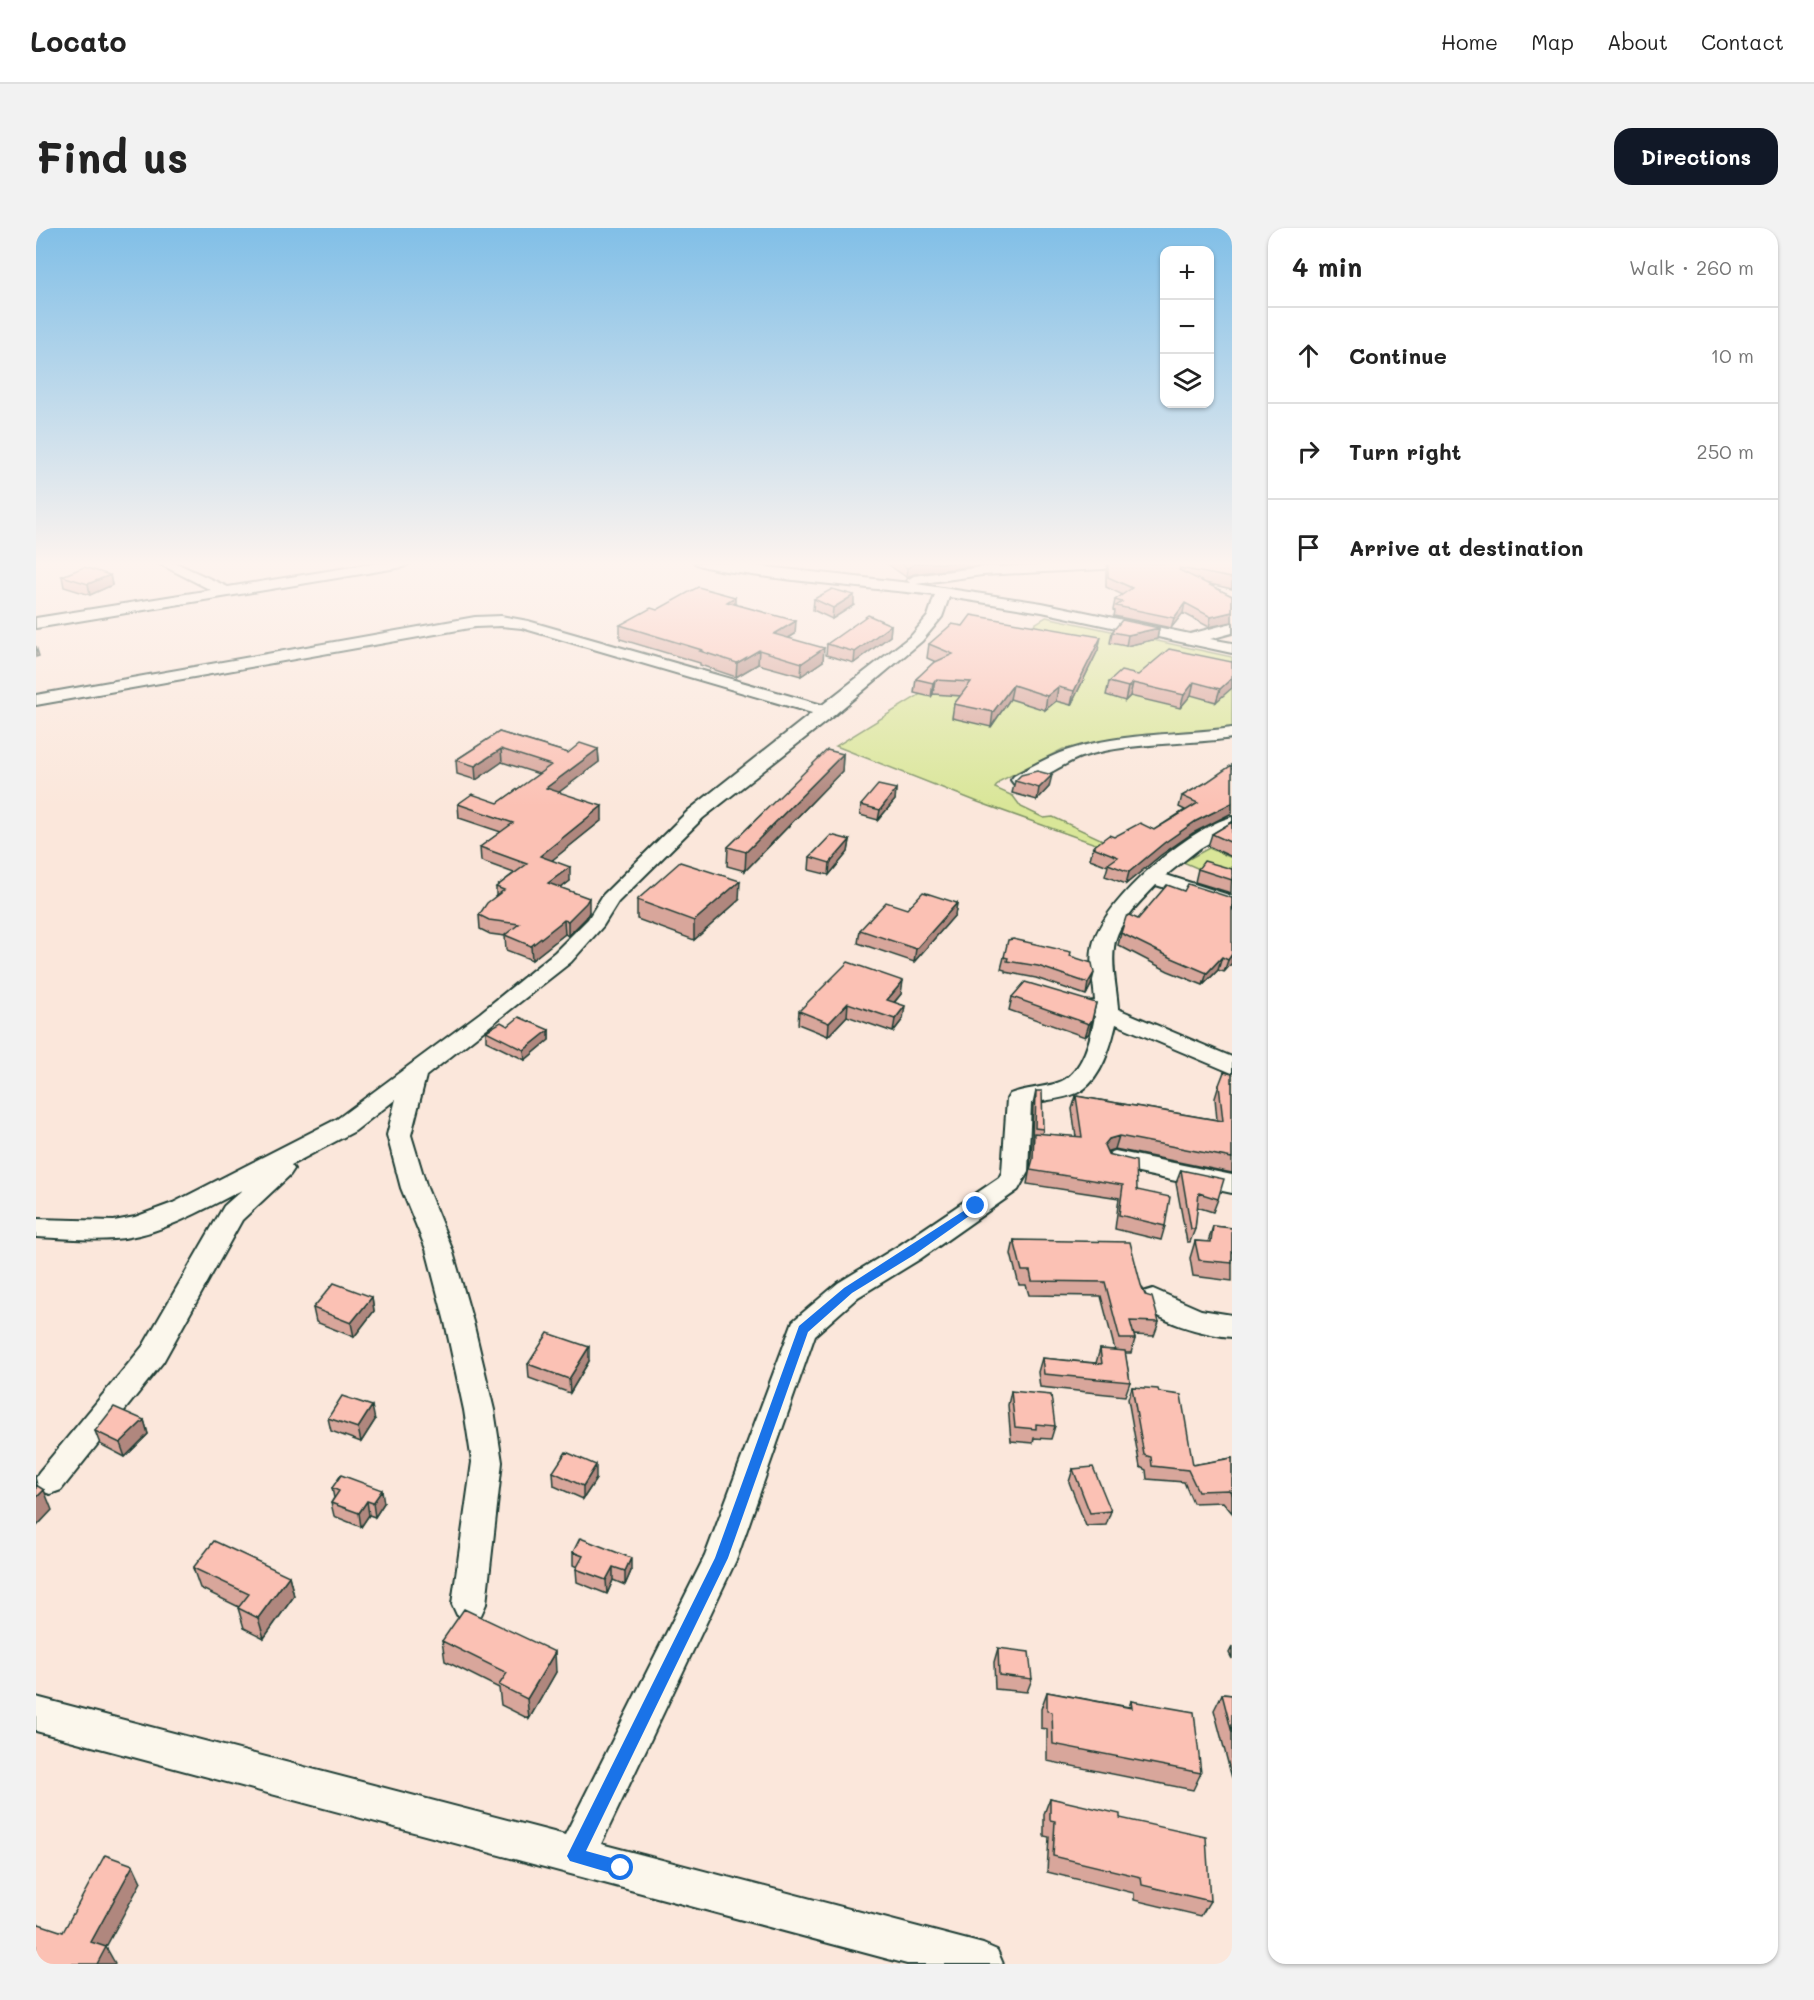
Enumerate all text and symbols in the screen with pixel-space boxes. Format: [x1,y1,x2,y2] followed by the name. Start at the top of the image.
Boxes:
[30,23,127,59] text: Locato
[1441,28,1498,55] text: Home
[1531,28,1574,55] text: Map
[1607,28,1668,55] text: About
[1701,28,1784,55] text: Contact
[1614,128,1778,185] button: Directions
[36,129,188,184] text: Find us
[1160,246,1214,408] map controls
[1160,246,1214,300] button: +
[1292,250,1362,284] text: 4 min
[1629,254,1754,280] text: Walk · 260 m
[1160,300,1214,354] button: −
[1292,339,1325,372] icon: ahead
[1349,341,1447,370] text: Continue
[1710,342,1754,368] text: 10 m
[1160,354,1214,408] button: layers
[1292,435,1325,468] icon: right
[1349,437,1461,466] text: Turn right
[1697,438,1754,464] text: 250 m
[1292,531,1325,564] icon: arrive
[1349,533,1584,562] text: Arrive at destination
[962,1192,988,1218] route end
[607,1854,633,1880] route start

